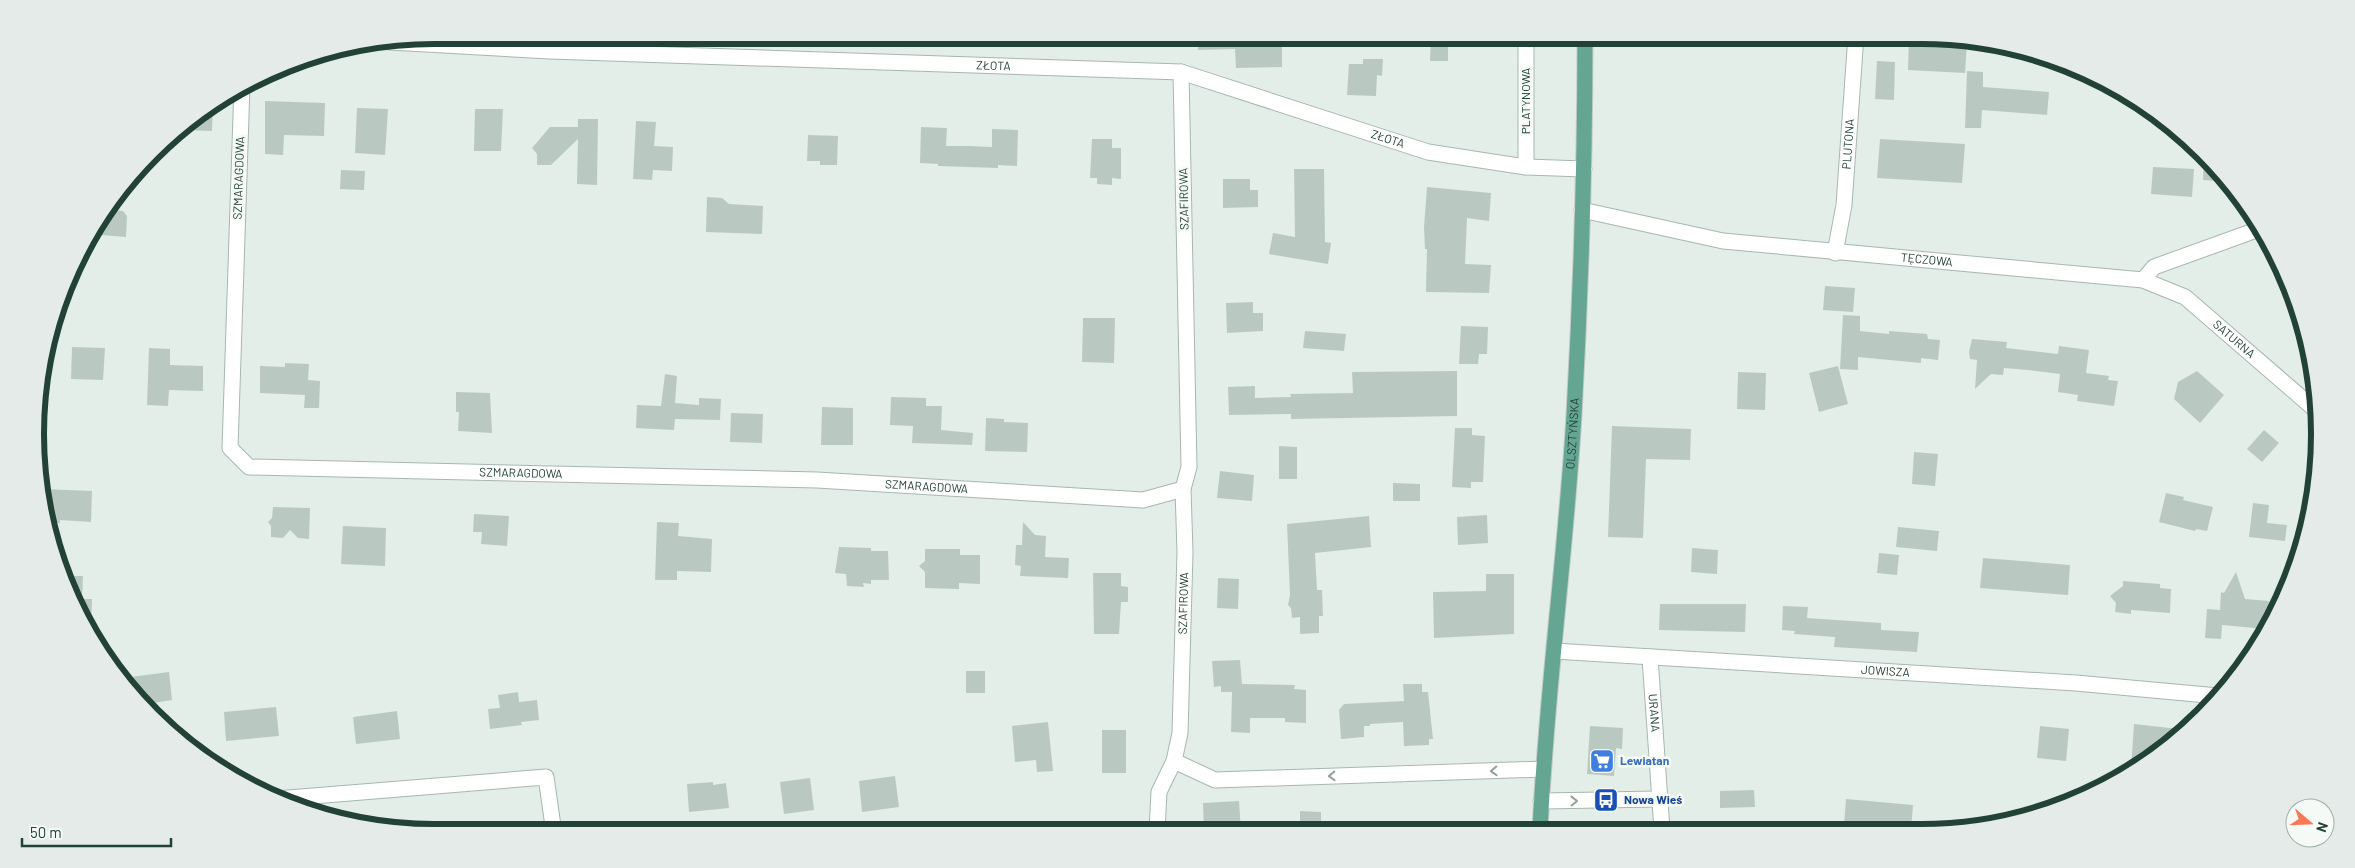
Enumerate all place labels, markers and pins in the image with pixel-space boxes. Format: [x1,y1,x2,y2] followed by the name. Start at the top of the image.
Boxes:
[1589,748,1615,774] supermarket icon: Lewiatan
[1620,753,1669,767] place label: Lewiatan
[1593,787,1619,813] bus stop icon: Nowa Wieś
[1624,792,1682,806] place label: Nowa Wieś

